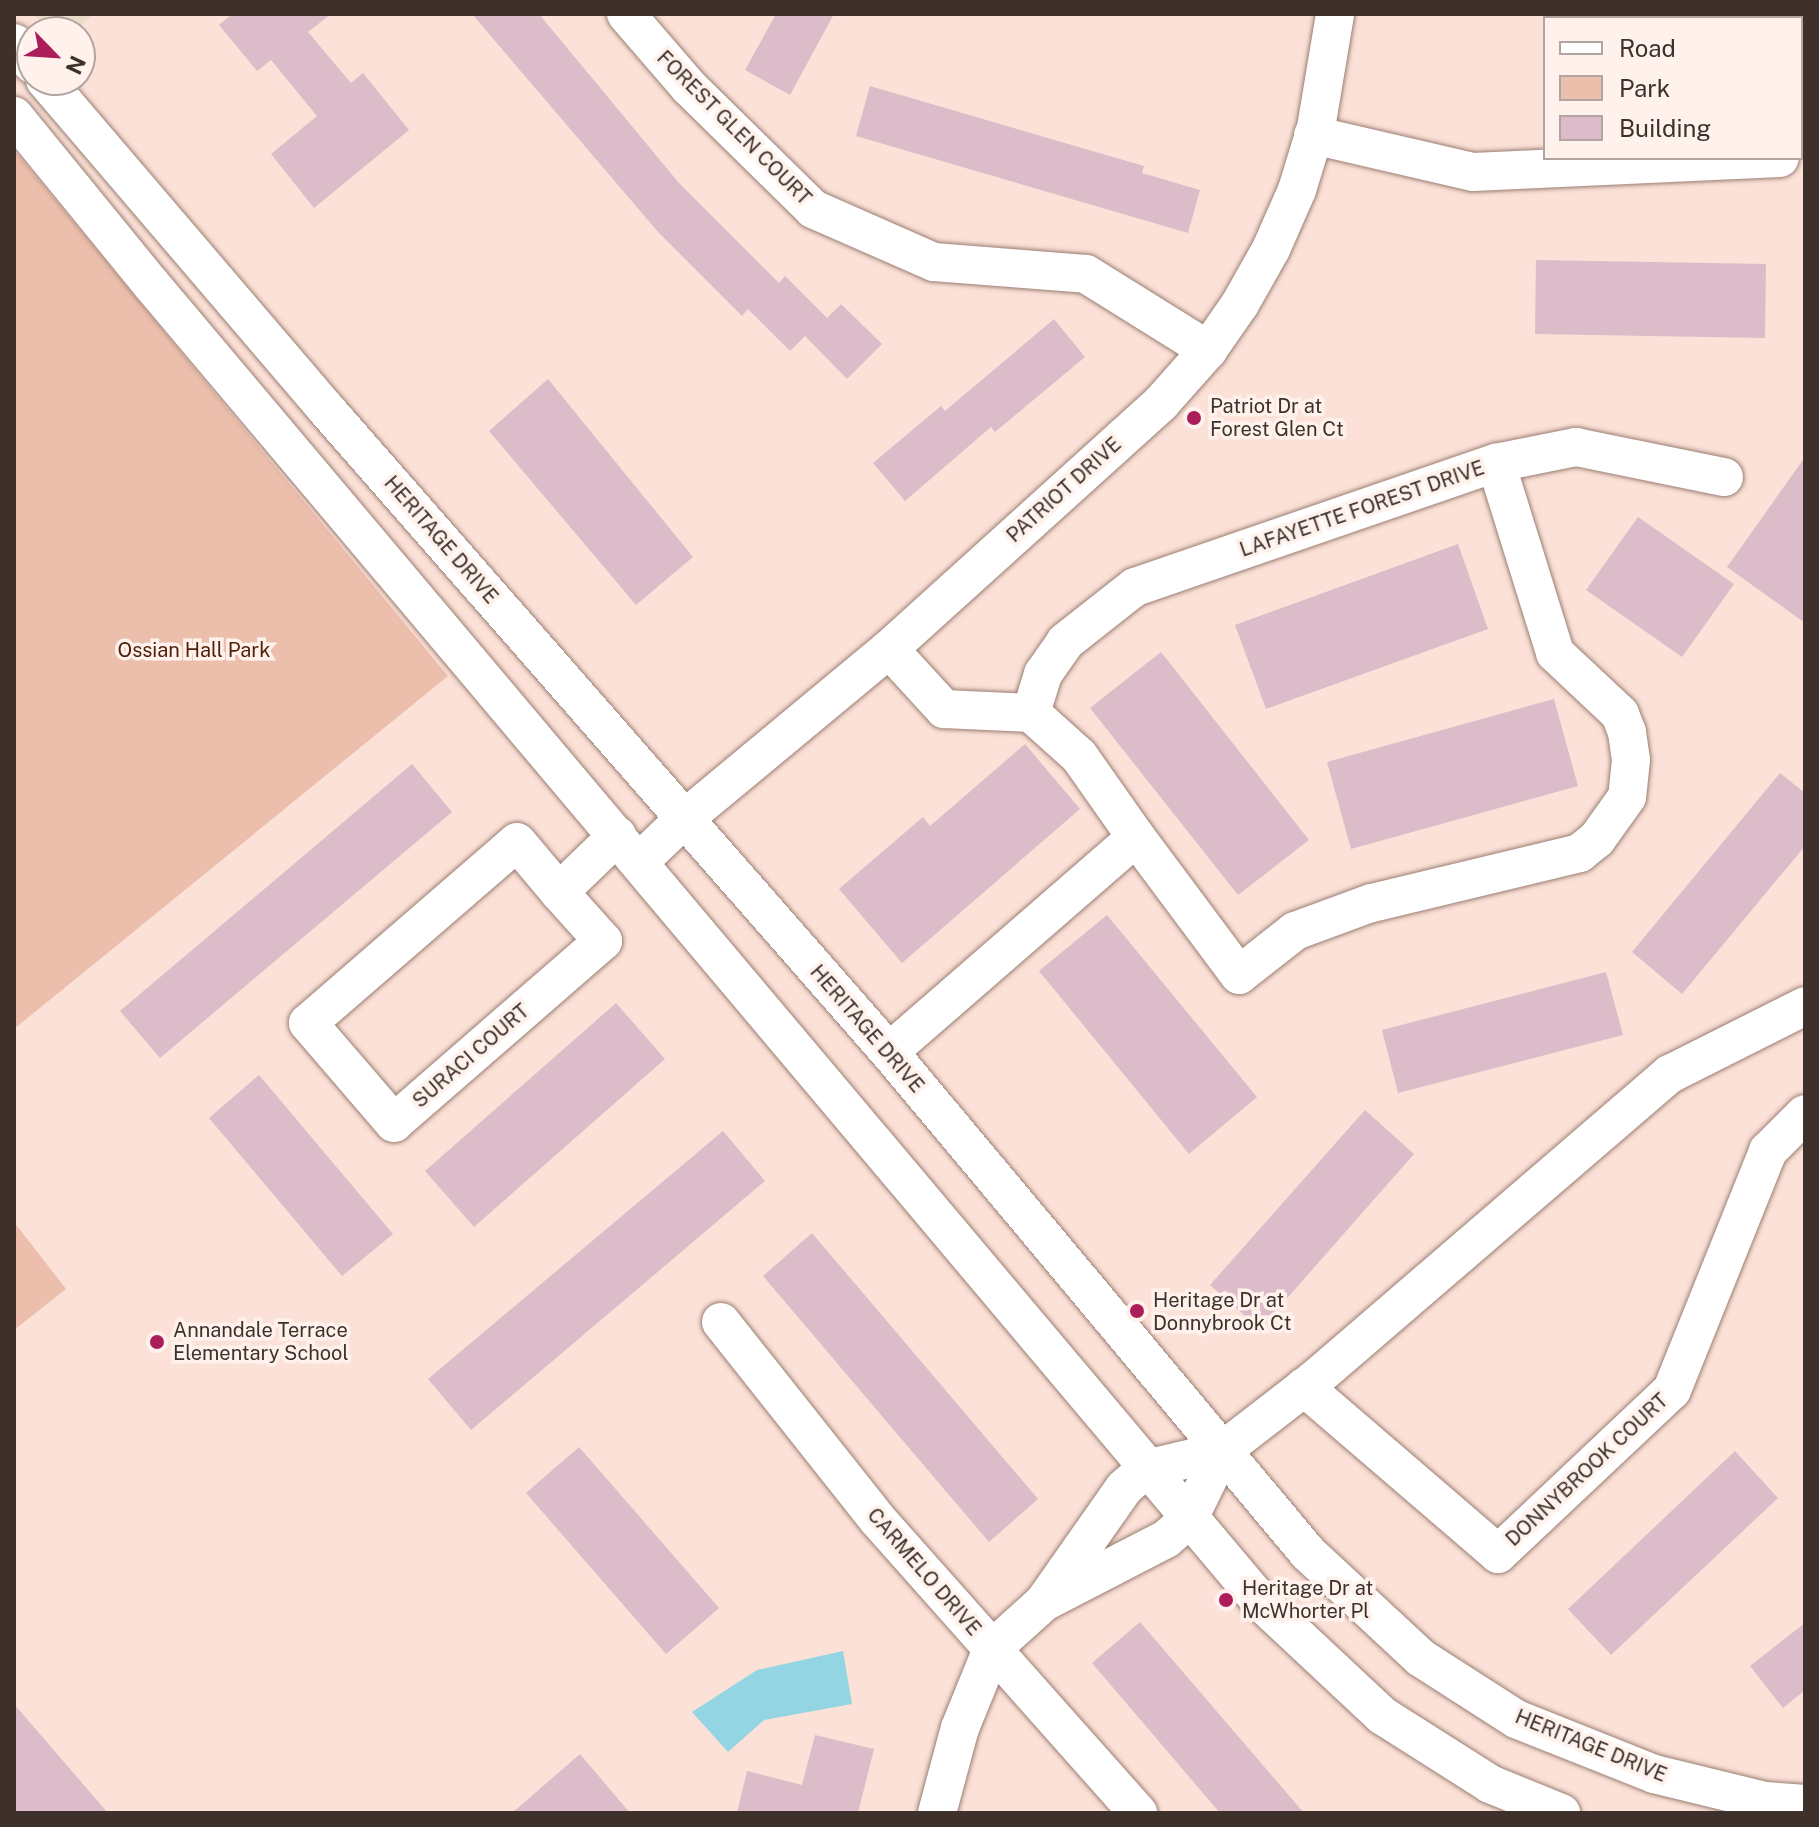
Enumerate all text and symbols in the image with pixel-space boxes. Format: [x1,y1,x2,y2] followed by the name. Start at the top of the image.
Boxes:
[16,16,96,96] north arrow
[1543,16,1803,160] legend
[1619,34,1676,62] text: Road
[652,46,816,210] street label: FOREST GLEN COURT
[61,52,91,79] text: N
[1619,74,1670,102] text: Park
[1619,114,1711,142] text: Building
[1210,394,1344,441] place label: Patriot Dr at Forest Glen Ct
[1185,409,1203,427] marker: Patriot Dr at Forest Glen Ct
[1002,432,1126,548] street label: PATRIOT DRIVE
[1237,456,1487,562] street label: LAFAYETTE FOREST DRIVE
[379,471,503,609] street label: HERITAGE DRIVE
[118,638,270,662] park label: Ossian Hall Park
[805,960,929,1098] street label: HERITAGE DRIVE
[408,999,534,1113] street label: SURACI COURT
[1153,1288,1291,1335] place label: Heritage Dr at Donnybrook Ct
[1128,1302,1146,1320] marker: Heritage Dr at Donnybrook Ct
[173,1318,349,1365] place label: Annandale Terrace Elementary School
[148,1333,166,1351] marker: Annandale Terrace Elementary School
[1501,1389,1673,1551] street label: DONNYBROOK COURT
[862,1503,986,1641] street label: CARMELO DRIVE
[1242,1576,1373,1623] place label: Heritage Dr at McWhorter Pl
[1217,1591,1235,1609] marker: Heritage Dr at McWhorter Pl
[1512,1705,1670,1787] street label: HERITAGE DRIVE

